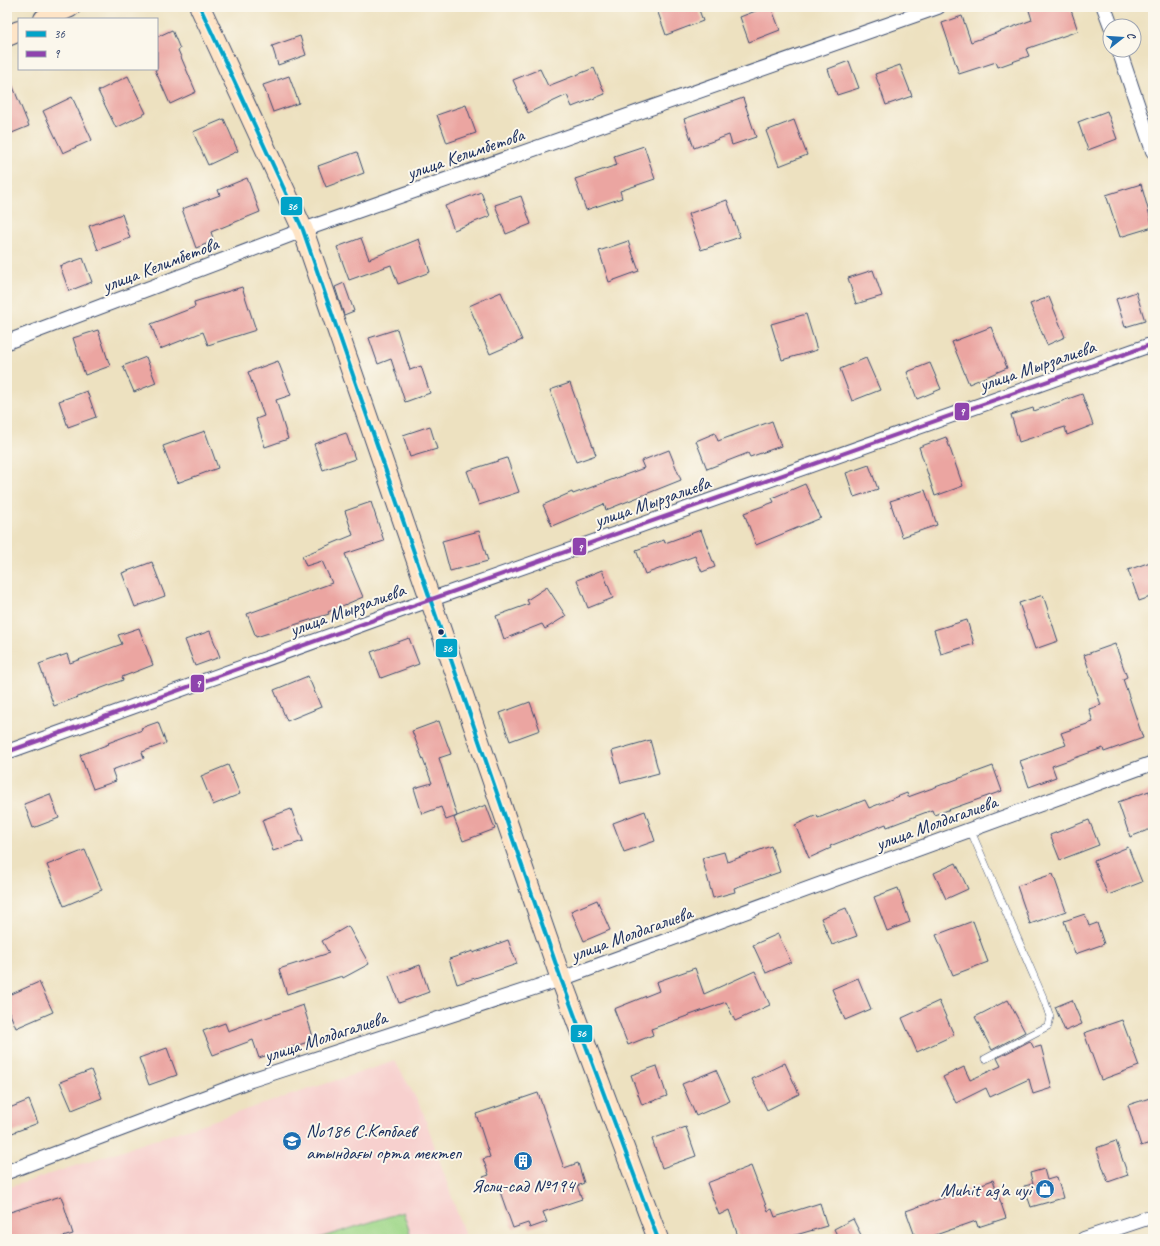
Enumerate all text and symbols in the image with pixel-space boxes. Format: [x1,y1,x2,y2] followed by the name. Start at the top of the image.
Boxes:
[18,18,158,70] legend
[1102,18,1142,58] north arrow
[54,26,65,42] text: 36
[1124,30,1140,41] text: С
[54,46,61,62] text: 9
[403,122,528,186] street label: улица Келимбетова
[280,196,303,216] line badge: 36
[287,199,298,213] text: 36
[98,231,223,298] street label: улица Келимбетова
[975,334,1100,397] street label: улица Мырзалиева
[954,402,970,421] line badge: 9
[960,404,966,418] text: 9
[590,470,715,533] street label: улица Мырзалиева
[572,537,587,556] line badge: 9
[578,540,584,554] text: 9
[285,577,410,642] street label: улица Мырзалиева
[436,627,446,637] unlabelled marker
[435,638,458,658] line badge: 36
[442,641,453,655] text: 36
[190,674,205,693] line badge: 9
[196,676,202,690] text: 9
[871,789,1002,856] street label: улица Молдагалиева
[566,900,697,967] street label: улица Молдагалиева
[260,1005,392,1068] street label: улица Молдагалиева
[570,1024,593,1043] line badge: 36
[576,1026,587,1040] text: 36
[306,1119,462,1165] place label: No186 С.Көпбаев атындағы орта мектеп
[281,1130,303,1152] school or university icon: No186 С.Көпбаев атындағы орта мектеп
[512,1150,534,1172] building icon: Ясли-сад №194
[471,1174,577,1198] place label: Ясли-сад №194
[941,1178,1033,1202] place label: Muhit ag'a uyi
[1034,1178,1056,1200] shop icon: Muhit ag'a uyi

